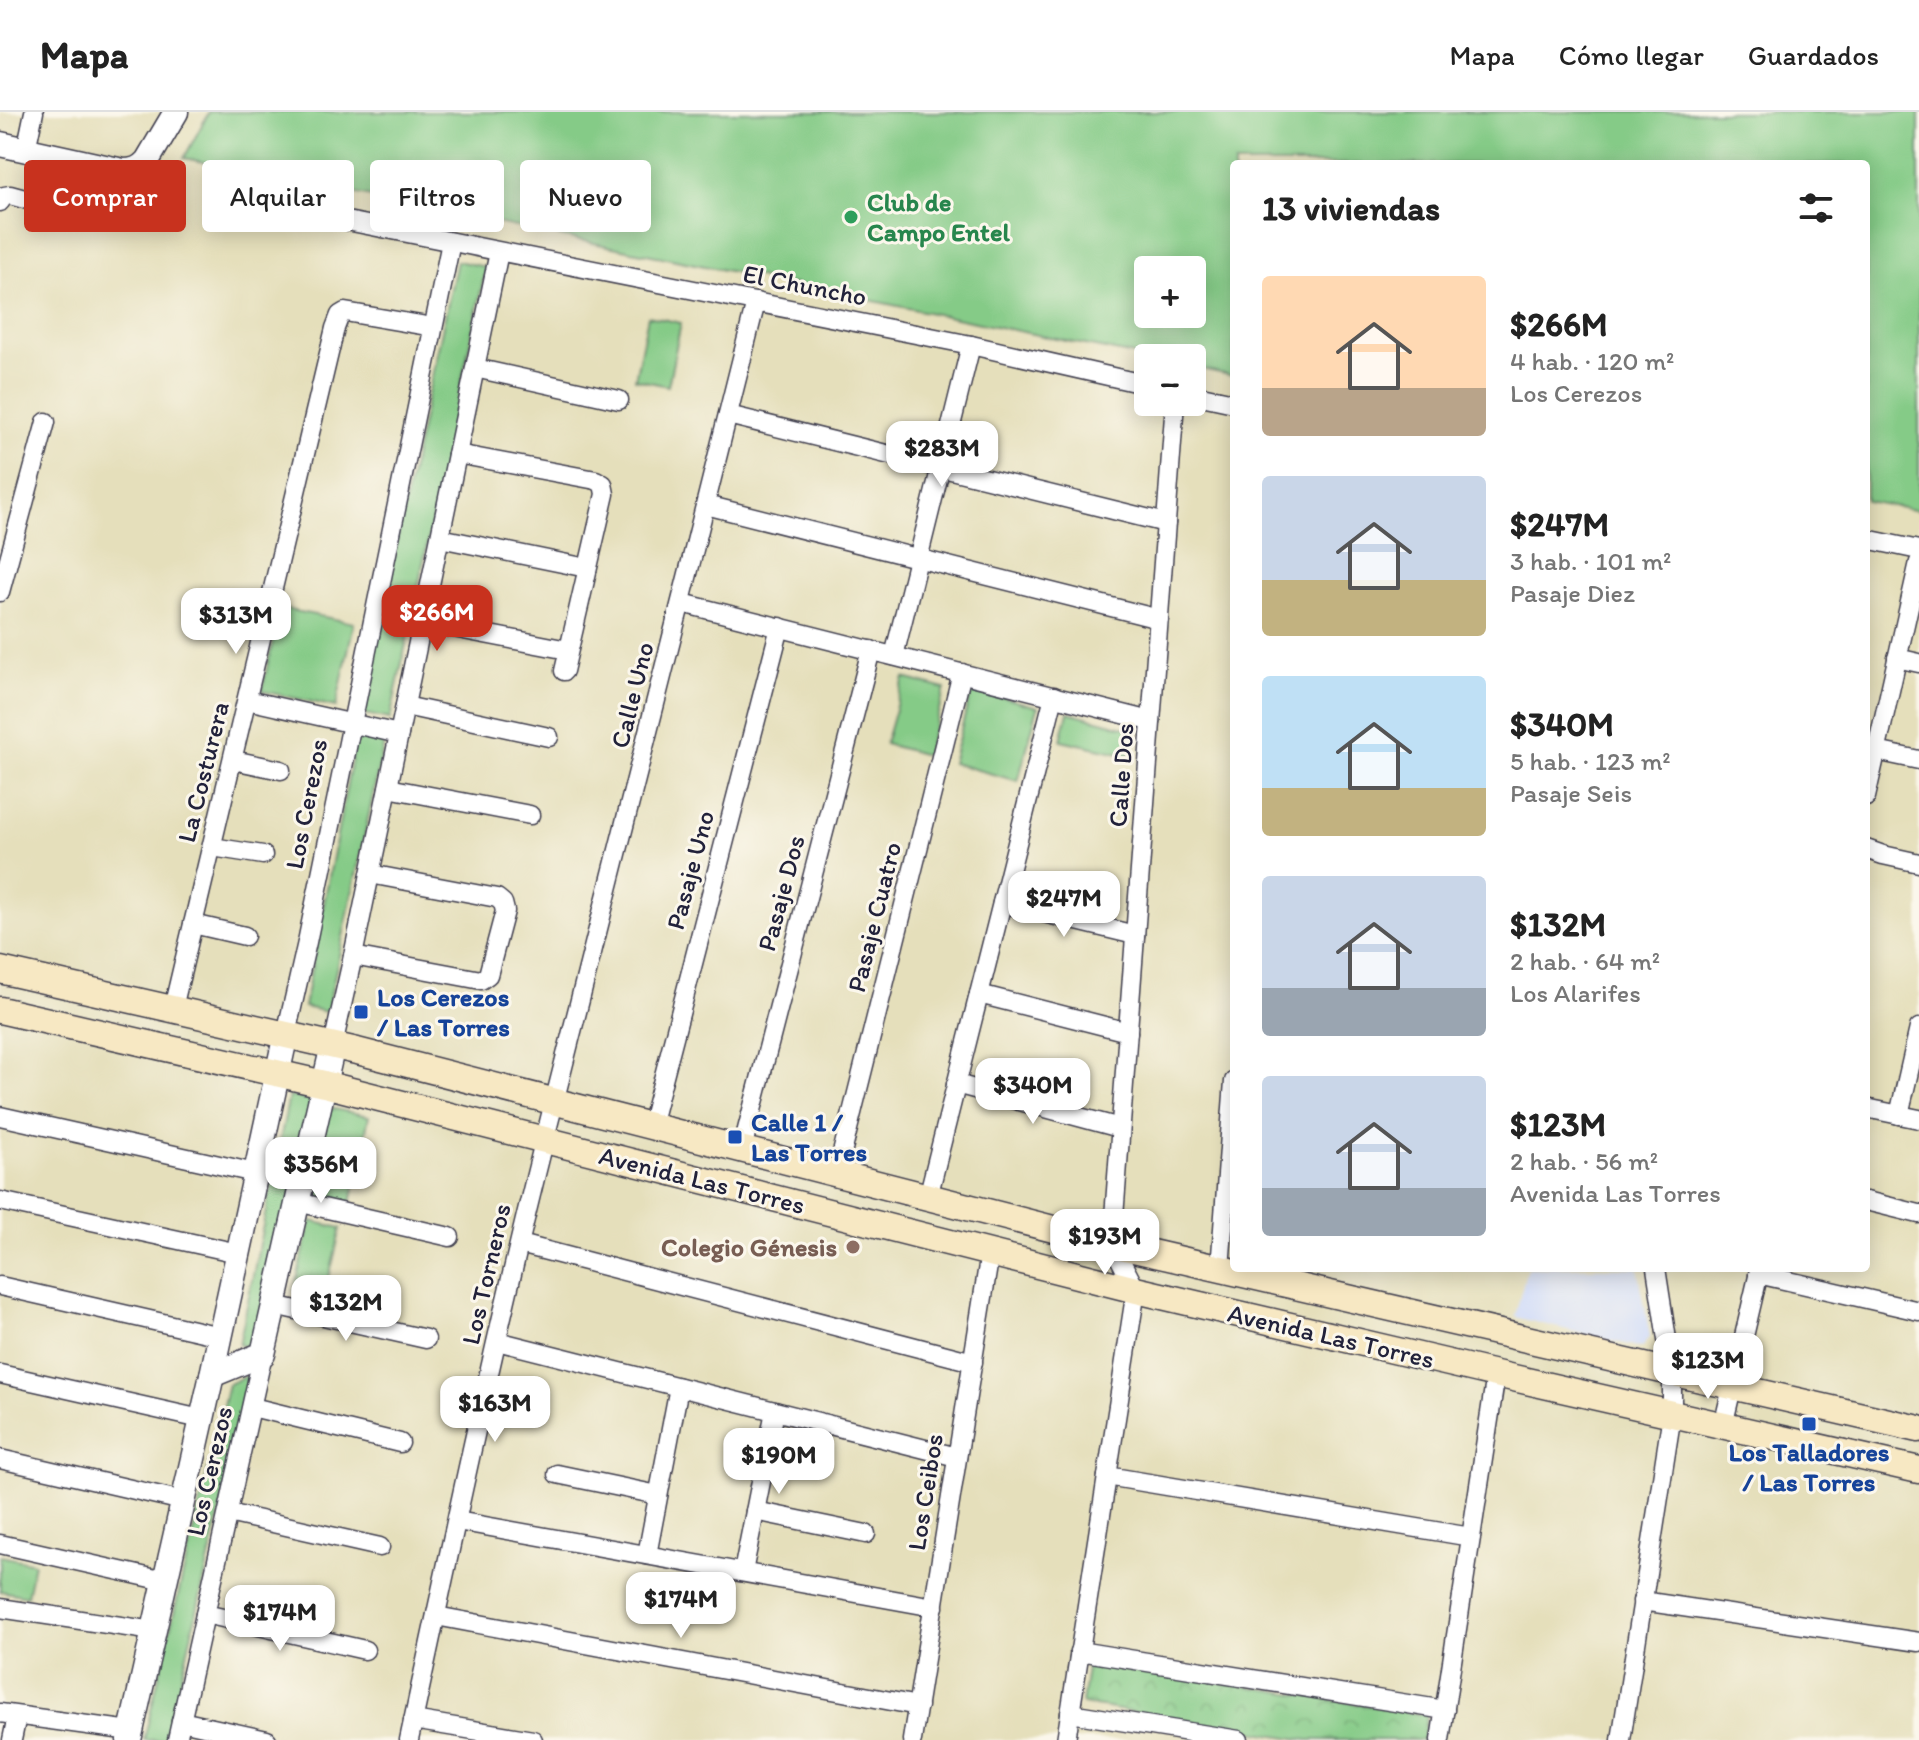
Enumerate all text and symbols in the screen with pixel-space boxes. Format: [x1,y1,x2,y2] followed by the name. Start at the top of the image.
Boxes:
[40,32,128,78] text: Mapa
[1450,38,1515,72] text: Mapa
[1559,38,1704,72] text: Cómo llegar
[1748,38,1879,72] text: Guardados
[24,160,186,232] chip: Comprar
[202,160,354,232] chip: Alquilar
[370,160,504,232] chip: Filtros
[520,160,651,232] chip: Nuevo
[867,186,1010,248] place label: Club de Campo Entel
[1794,186,1838,230] icon: filters
[1262,188,1440,229] text: 13 viviendas
[842,208,860,226] marker: Club de Campo Entel
[1134,256,1206,416] map controls
[1134,256,1206,328] button: +
[740,257,870,313] street label: El Chuncho
[1510,304,1608,345] text: $266M
[1326,308,1422,404] icon: home
[1134,344,1206,416] button: −
[1510,345,1674,377] text: 4 hab. · 120 m²
[1510,377,1642,409] text: Los Cerezos
[886,421,998,489] pin: $283M
[904,431,980,463] text: $283M
[1510,504,1609,545] text: $247M
[1326,508,1422,604] icon: home
[1510,545,1671,577] text: 3 hab. · 101 m²
[1510,577,1635,609] text: Pasaje Diez
[381,585,493,653] pin: $266M
[180,588,292,656] pin: $313M
[400,595,474,627] text: $266M
[199,598,273,630] text: $313M
[603,639,661,751] street label: Calle Uno
[170,698,236,846] street label: La Costurera
[1510,704,1614,745] text: $340M
[1326,708,1422,804] icon: home
[1101,722,1141,828] street label: Calle Dos
[278,736,334,872] street label: Los Cerezos
[1510,745,1671,777] text: 5 hab. · 123 m²
[1510,777,1632,809] text: Pasaje Seis
[659,807,721,933] street label: Pasaje Uno
[750,831,812,955] street label: Pasaje Dos
[840,839,908,995] street label: Pasaje Cuatro
[1008,871,1120,939] pin: $247M
[1026,881,1102,913] text: $247M
[1510,904,1606,945] text: $132M
[1326,908,1422,1004] icon: home
[1510,945,1660,977] text: 2 hab. · 64 m²
[1510,977,1641,1009] text: Los Alarifes
[376,981,510,1043] place label: Los Cerezos / Las Torres
[352,1003,370,1021] marker: Los Cerezos / Las Torres
[977,1058,1089,1126] pin: $340M
[993,1068,1073,1100] text: $340M
[1510,1104,1606,1145] text: $123M
[751,1106,867,1168] place label: Calle 1 / Las Torres
[1326,1108,1422,1204] icon: home
[726,1128,744,1146] marker: Calle 1 / Las Torres
[265,1137,377,1205] pin: $356M
[596,1139,808,1221] street label: Avenida Las Torres
[1510,1145,1658,1177] text: 2 hab. · 56 m²
[283,1147,359,1179] text: $356M
[1510,1177,1721,1209] text: Avenida Las Torres
[454,1200,518,1348] street label: Los Torneros
[1049,1209,1161,1277] pin: $193M
[1068,1219,1142,1251] text: $193M
[661,1231,837,1263] place label: Colegio Génesis
[844,1238,862,1256] marker: Colegio Génesis
[290,1275,402,1343] pin: $132M
[309,1285,383,1317] text: $132M
[1225,1297,1437,1375] street label: Avenida Las Torres
[1652,1333,1764,1401] pin: $123M
[1671,1343,1745,1375] text: $123M
[439,1376,551,1444] pin: $163M
[458,1386,532,1418] text: $163M
[179,1403,239,1539] street label: Los Cerezos
[1800,1415,1818,1433] marker: Los Talladores / Las Torres
[723,1428,835,1496] pin: $190M
[900,1431,950,1553] street label: Los Ceibos
[1729,1436,1890,1498] place label: Los Talladores / Las Torres
[741,1438,817,1470] text: $190M
[625,1572,737,1640] pin: $174M
[644,1582,718,1614] text: $174M
[224,1585,336,1653] pin: $174M
[243,1595,317,1627] text: $174M

